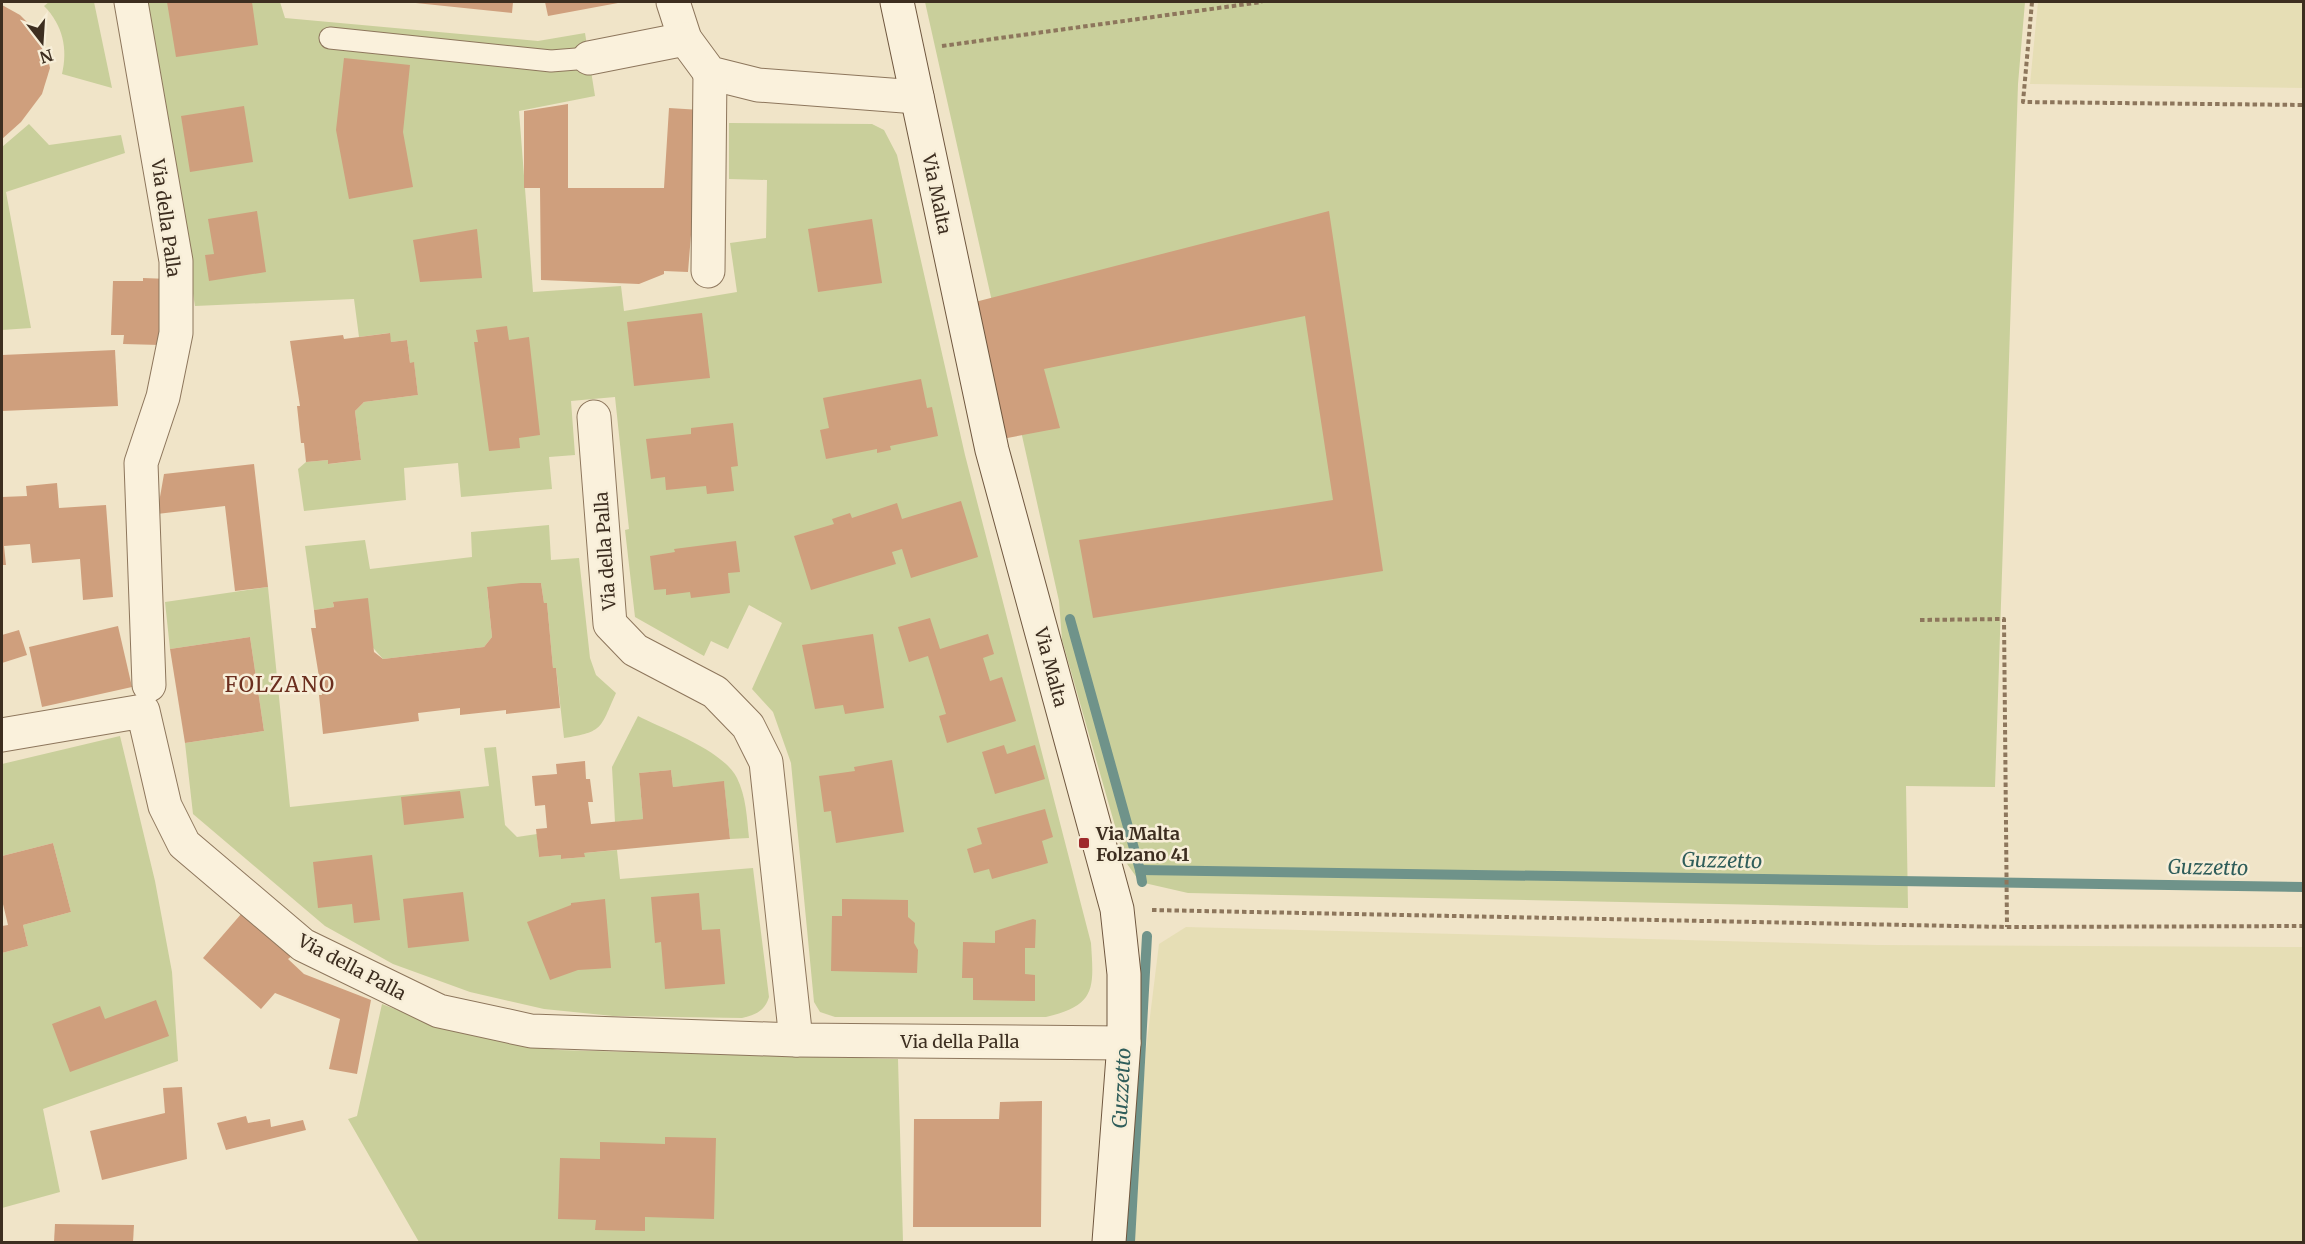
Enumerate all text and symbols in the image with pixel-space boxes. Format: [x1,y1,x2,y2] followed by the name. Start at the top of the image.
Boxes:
[12,12,72,72] north arrow
[37,45,55,68] text: N
[917,151,957,237] street label: Via Malta
[146,157,186,279] street label: Via della Palla
[589,491,621,612] street label: Via della Palla
[1029,624,1073,710] street label: Via Malta
[224,671,336,698] district label: FOLZANO
[1095,822,1189,866] place label: Via Malta Folzano 41
[1077,836,1091,850] marker: Via Malta Folzano 41
[1681,847,1763,873] water label: Guzzetto
[2167,854,2249,880] water label: Guzzetto
[293,928,410,1005] street label: Via della Palla
[900,1030,1020,1053] street label: Via della Palla
[1106,1047,1136,1129] water label: Guzzetto

